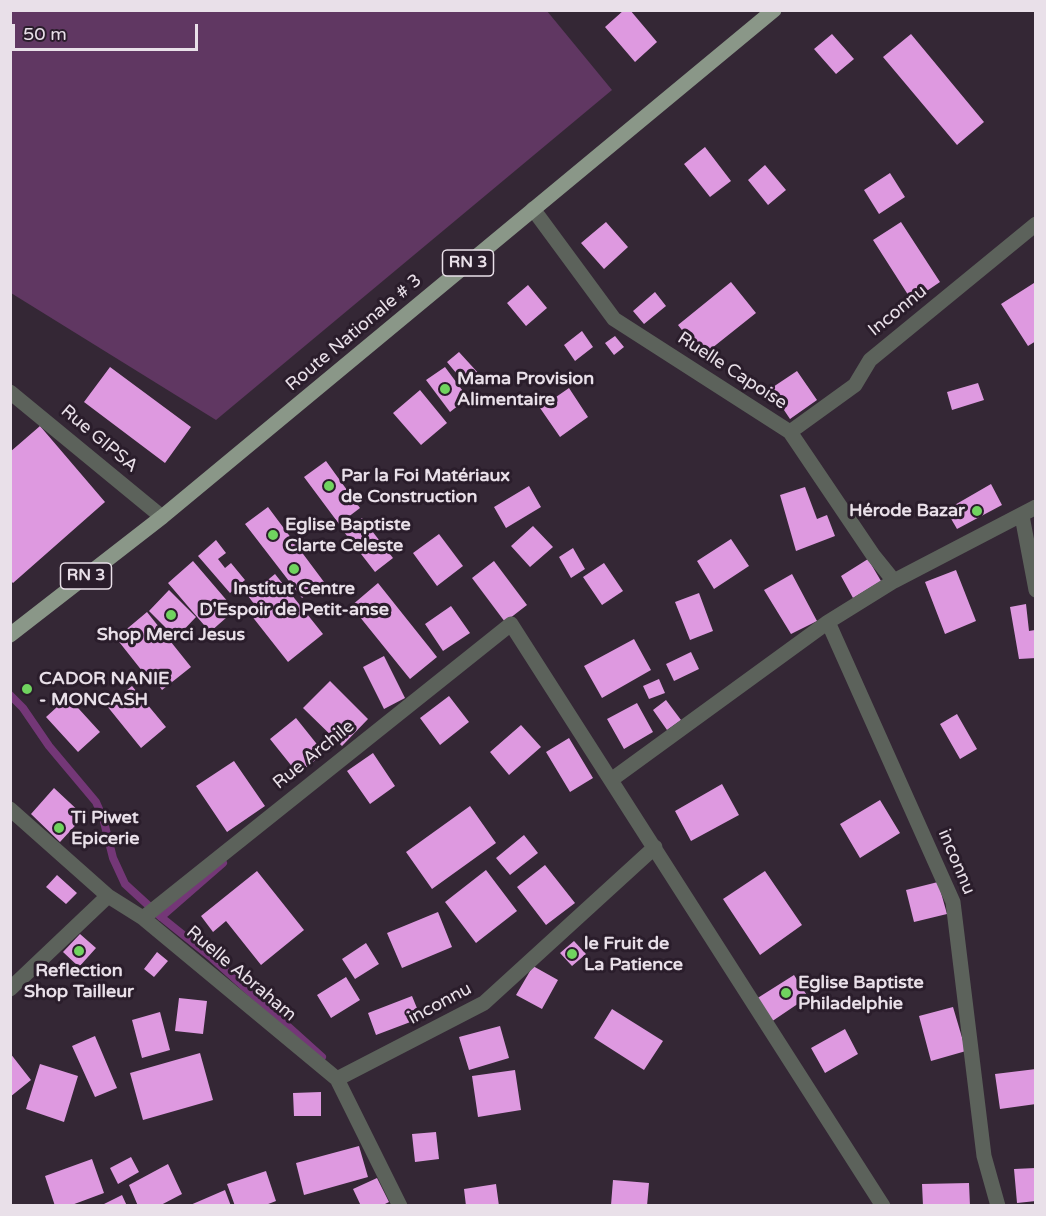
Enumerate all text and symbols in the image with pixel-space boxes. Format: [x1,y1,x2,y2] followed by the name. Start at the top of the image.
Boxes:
[15,12,201,50] scale bar
[23,23,67,45] text: 50 m
[442,250,494,276] road number: RN 3
[282,270,426,396] street label: Route Nationale # 3
[864,281,932,341] street label: Inconnu
[673,328,791,414] street label: Ruelle Capoise
[457,368,594,410] place label: Mama Provision Alimentaire
[438,382,452,396] marker: Mama Provision Alimentaire
[56,401,142,477] street label: Rue GIPSA
[341,465,510,508] place label: Par la Foi Matériaux de Construction
[322,479,336,493] marker: Par la Foi Matériaux de Construction
[849,500,965,522] place label: Hérode Bazar
[970,504,984,518] marker: Hérode Bazar
[285,514,411,556] place label: Eglise Baptiste Clarte Celeste
[266,528,280,542] marker: Eglise Baptiste Clarte Celeste
[287,562,301,576] marker: Institut Centre D'Espoir de Petit-anse
[60,563,112,589] road number: RN 3
[199,578,389,620] place label: Institut Centre D'Espoir de Petit-anse
[164,608,178,622] marker: Shop Merci Jesus
[97,624,245,646] place label: Shop Merci Jesus
[39,668,170,710] place label: CADOR NANIE - MONCASH
[20,682,34,696] marker: CADOR NANIE - MONCASH
[269,716,359,794] street label: Rue Archile
[71,807,139,850] place label: Ti Piwet Epicerie
[52,821,66,835] marker: Ti Piwet Epicerie
[933,826,979,898] street label: inconnu
[182,922,300,1026] street label: Ruelle Abraham
[584,933,683,976] place label: le Fruit de La Patience
[72,944,86,958] marker: Reflection Shop Tailleur
[565,947,579,961] marker: le Fruit de La Patience
[24,960,134,1002] place label: Reflection Shop Tailleur
[798,972,924,1014] place label: Eglise Baptiste Philadelphie
[405,978,475,1030] street label: inconnu
[779,986,793,1000] marker: Eglise Baptiste Philadelphie

